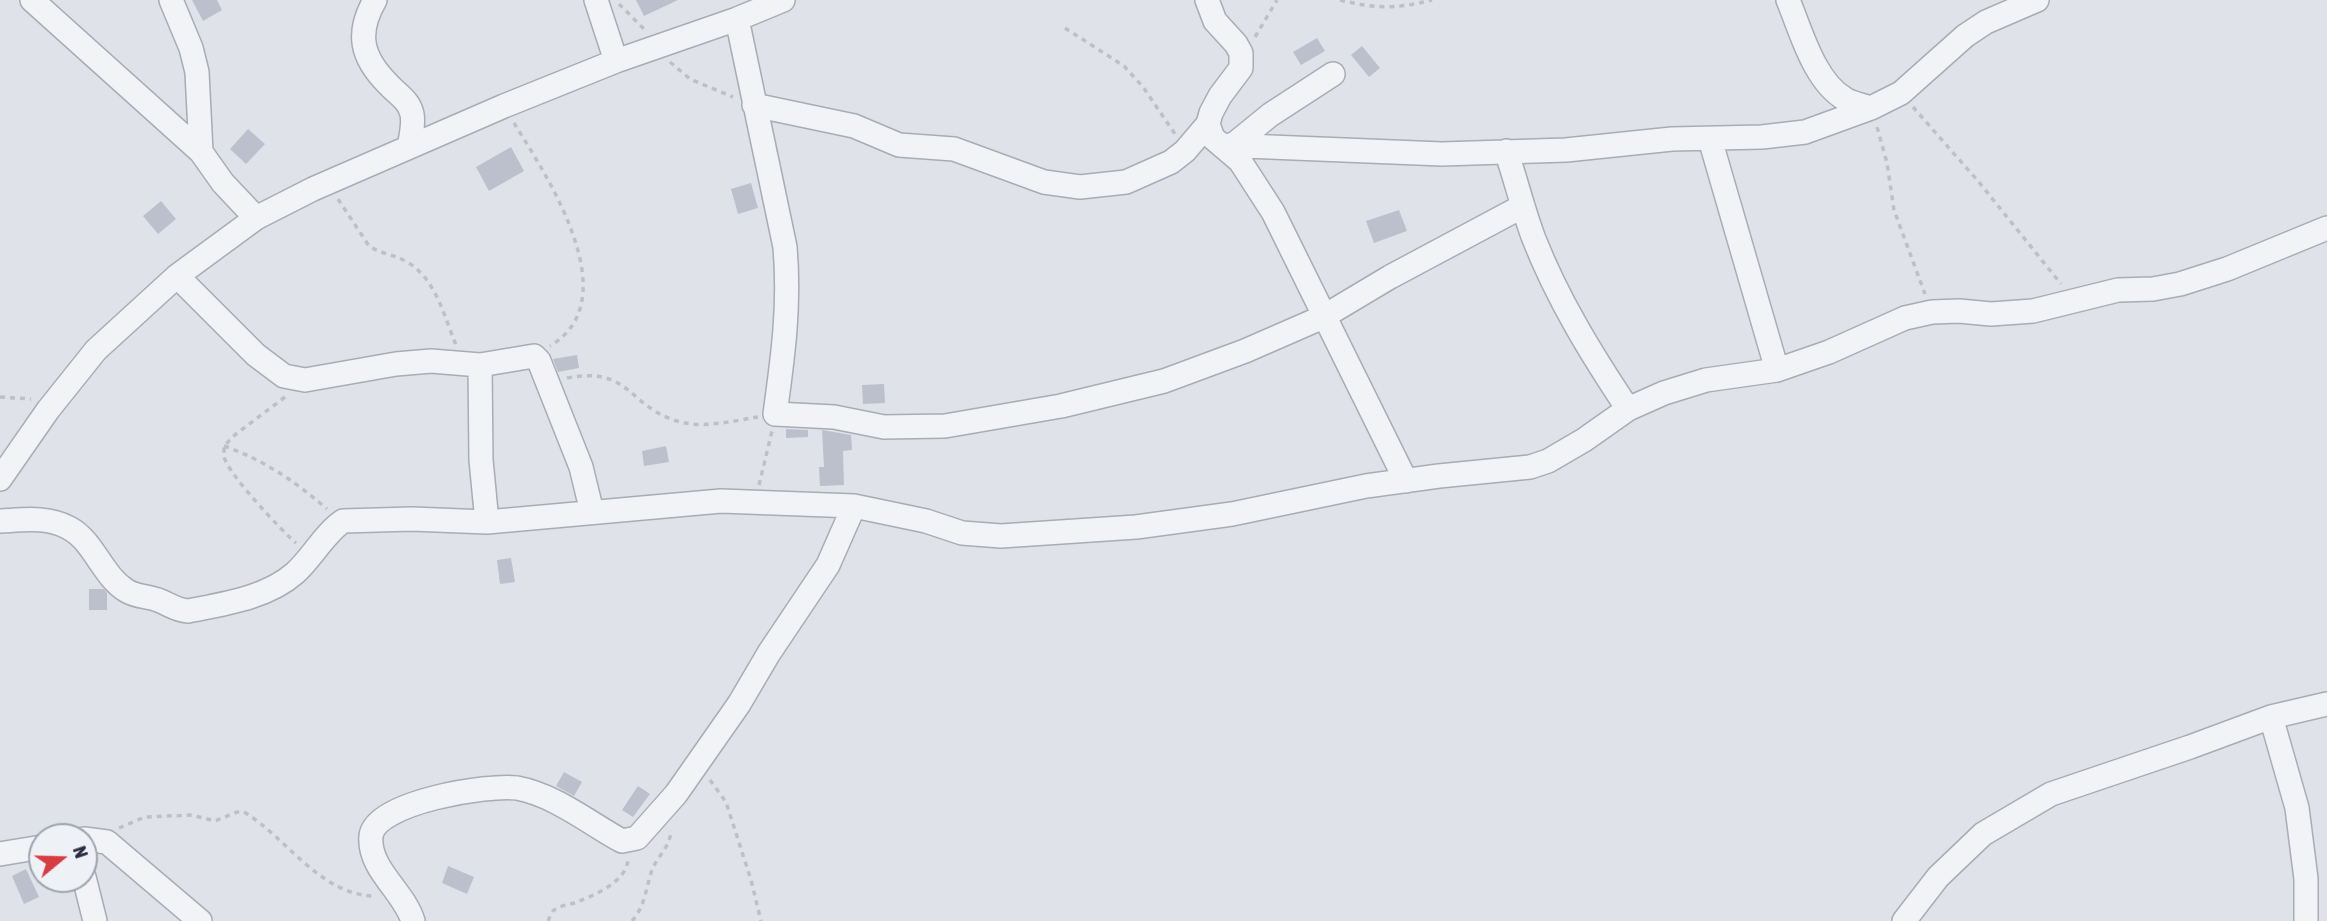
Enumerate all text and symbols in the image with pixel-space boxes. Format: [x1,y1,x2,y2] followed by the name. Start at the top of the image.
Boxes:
[28,823,98,893] north arrow
[69,843,93,861] text: N

